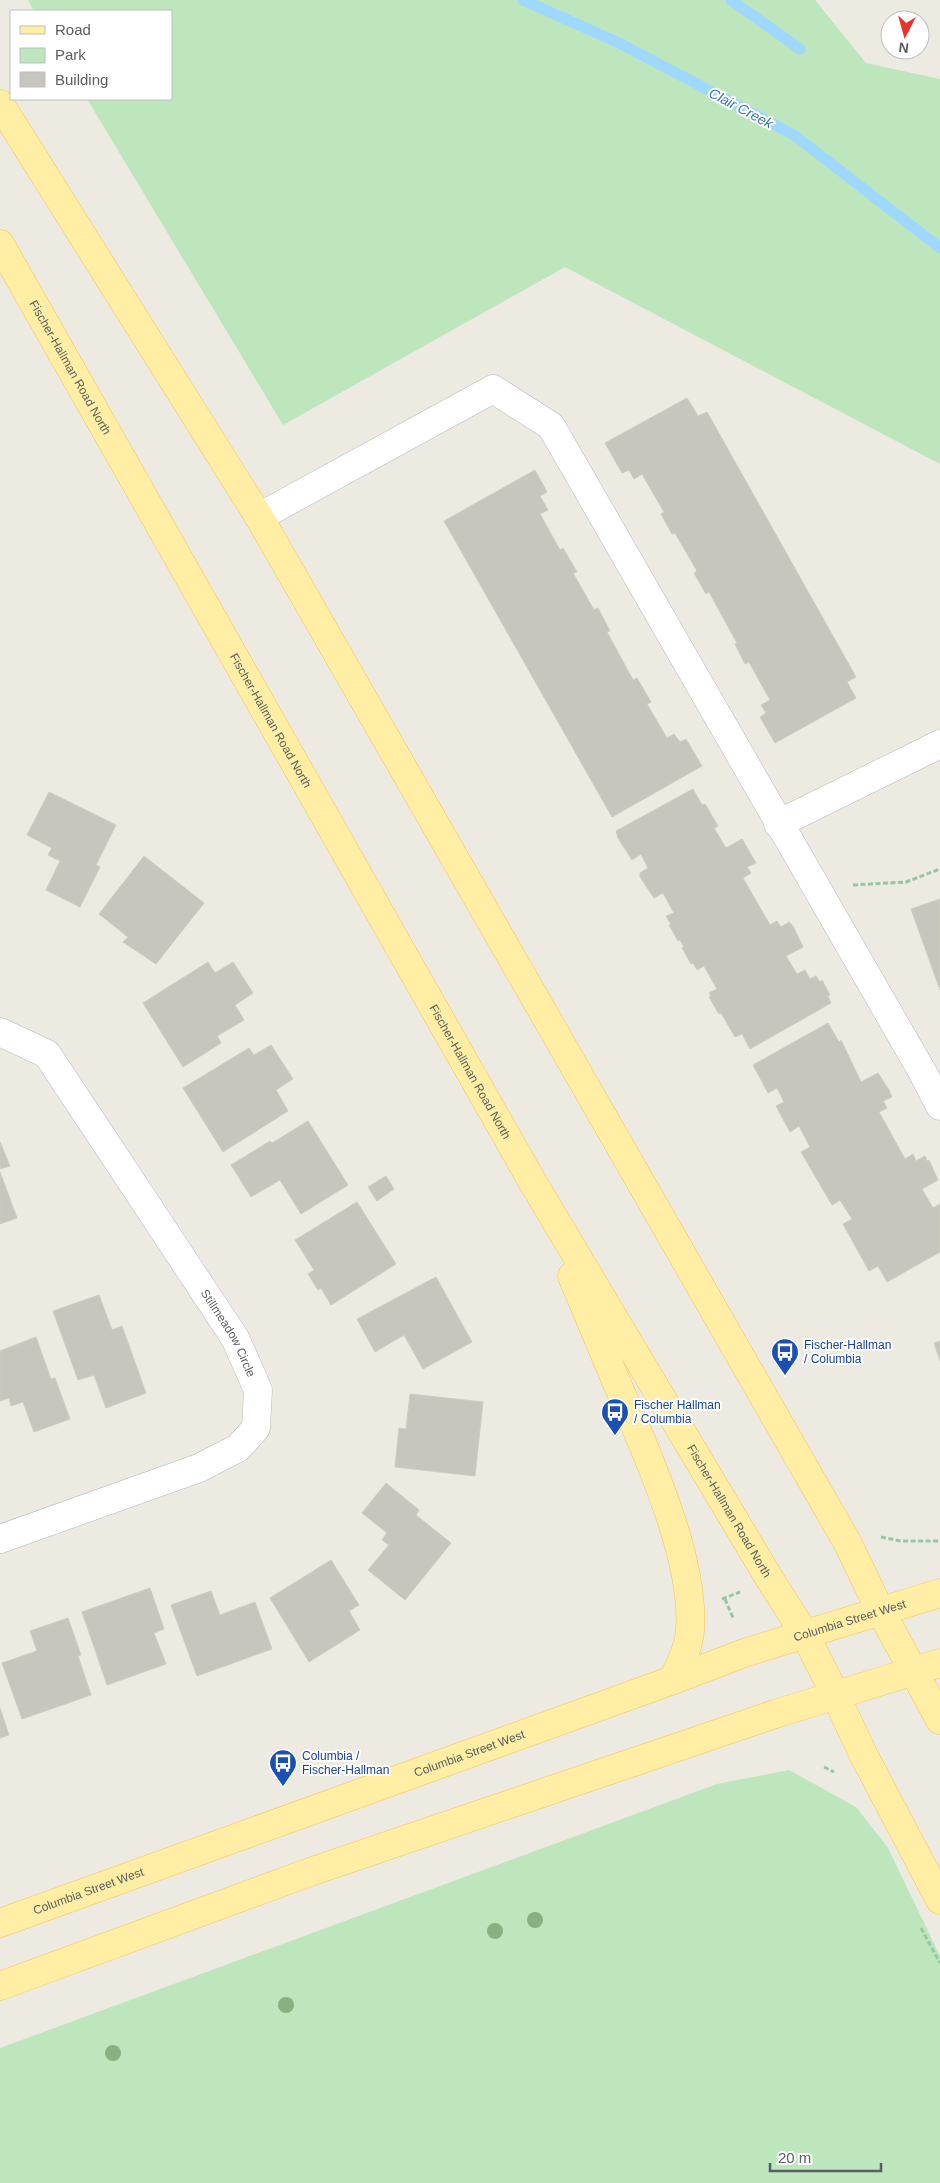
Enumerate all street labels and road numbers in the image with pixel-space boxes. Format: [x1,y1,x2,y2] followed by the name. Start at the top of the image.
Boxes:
[26,298,114,437] street label: Fischer-Hallman Road North
[227,651,314,790] street label: Fischer-Hallman Road North
[426,1002,514,1142] street label: Fischer-Hallman Road North
[198,1287,258,1379] street label: Stillmeadow Circle
[684,1442,774,1580] street label: Fischer-Hallman Road North
[792,1597,908,1644] street label: Columbia Street West
[412,1727,527,1780] street label: Columbia Street West
[31,1864,146,1917] street label: Columbia Street West

